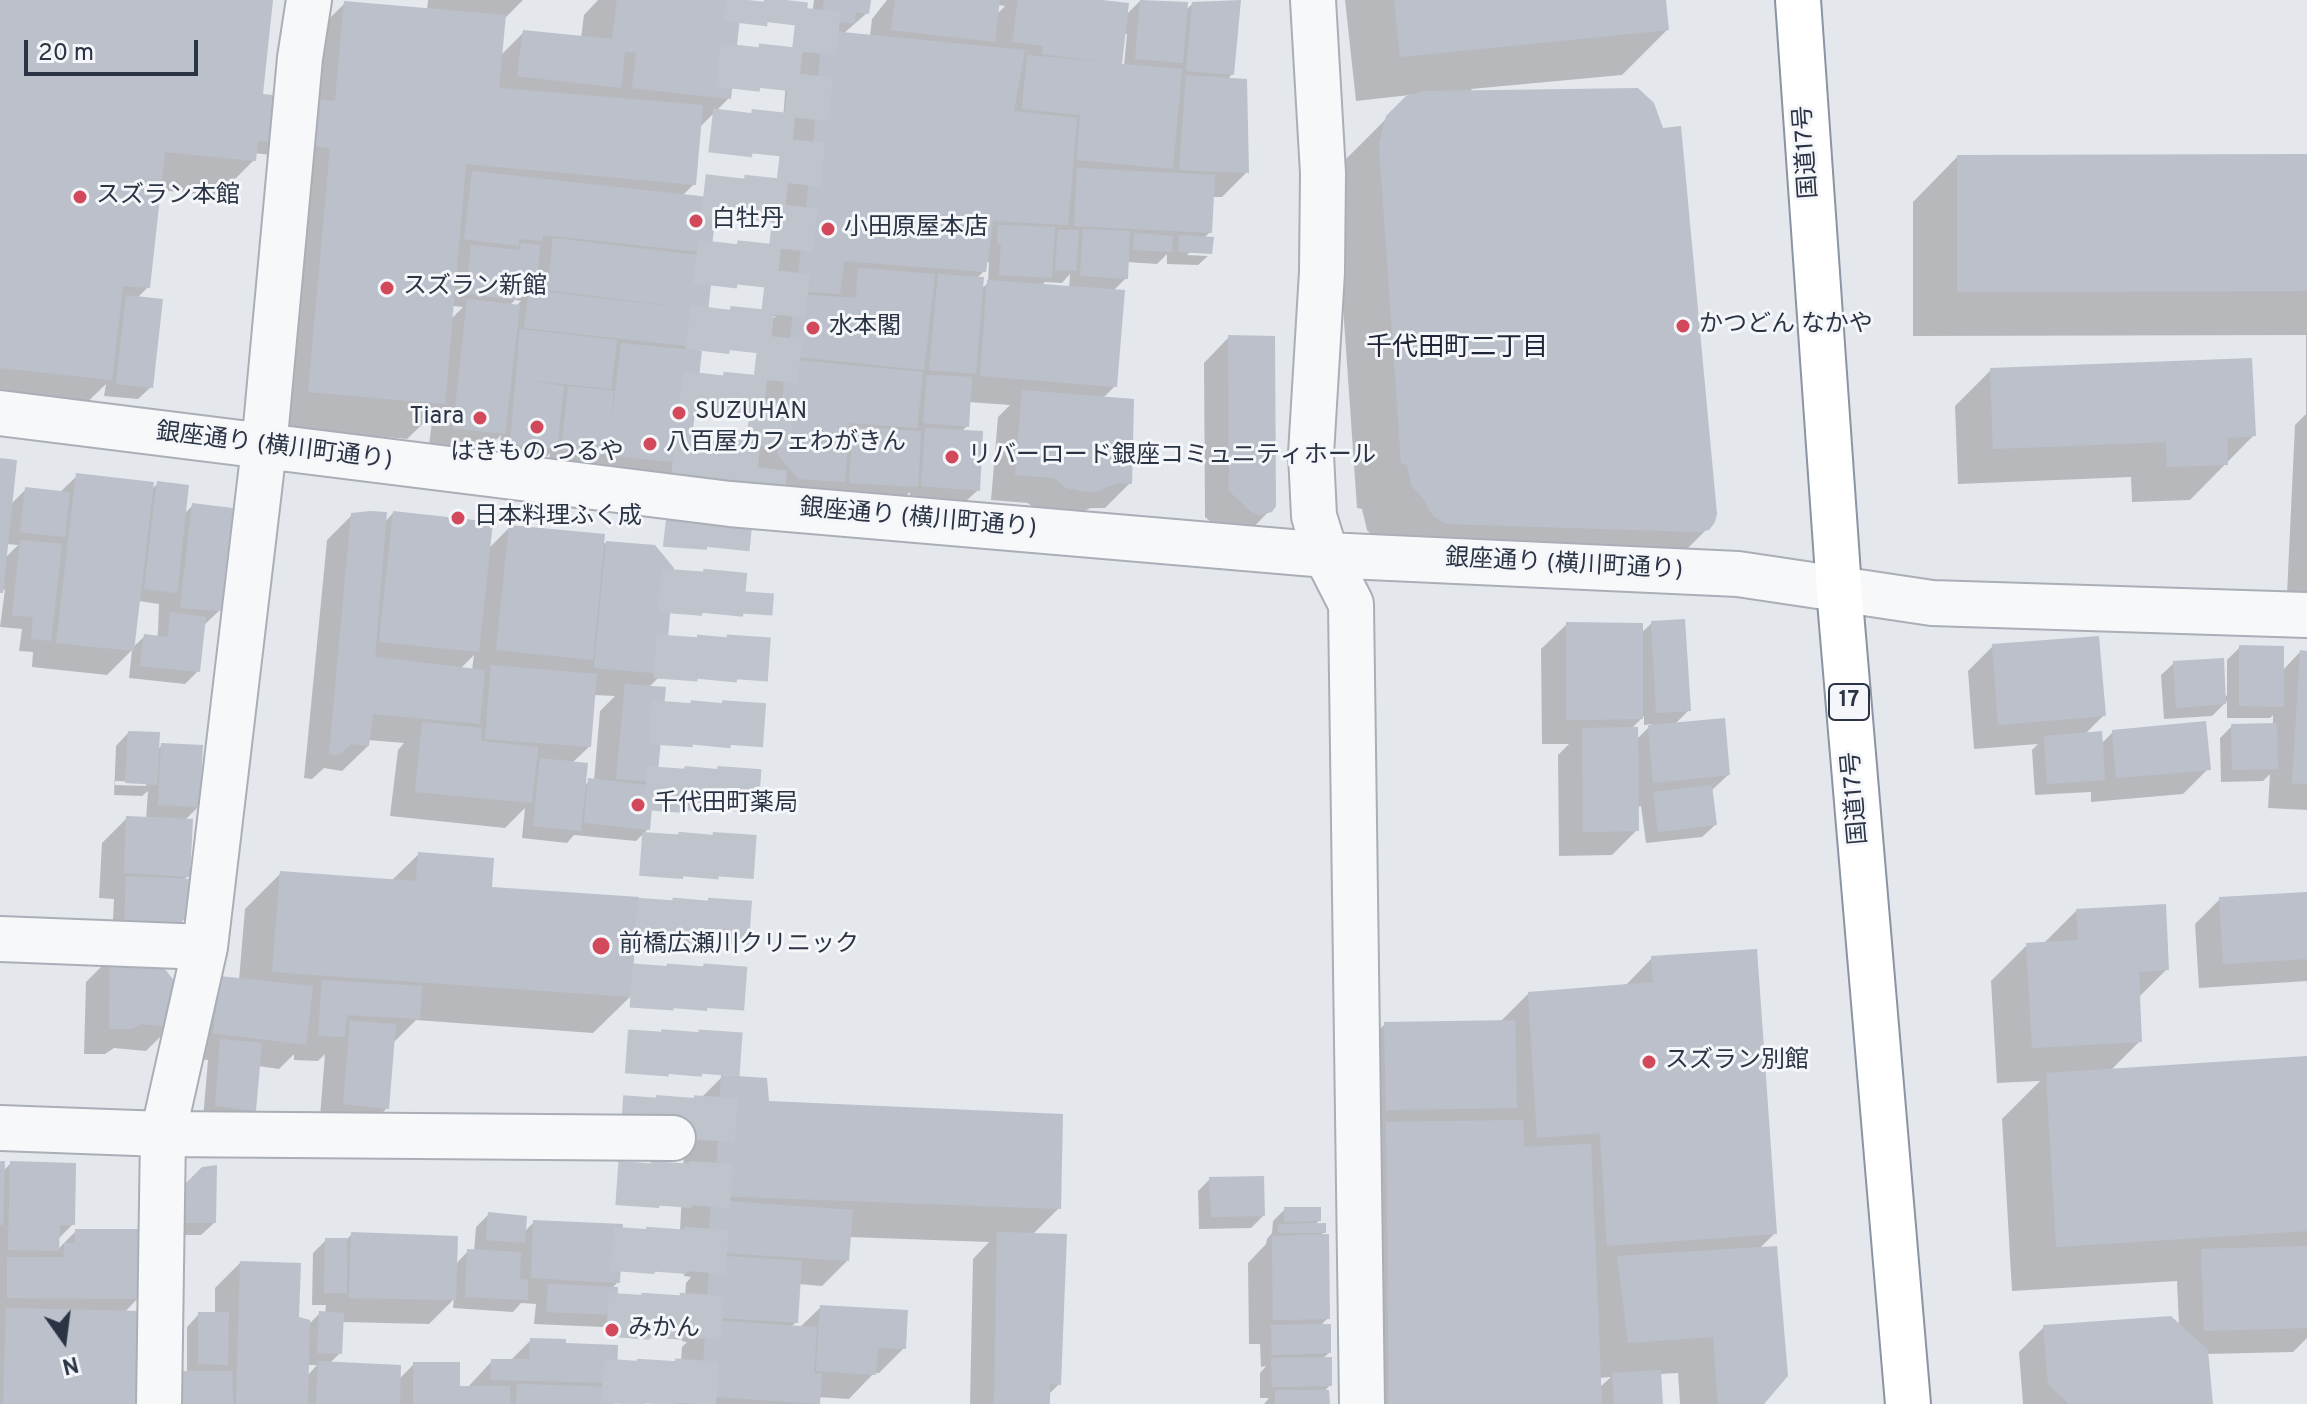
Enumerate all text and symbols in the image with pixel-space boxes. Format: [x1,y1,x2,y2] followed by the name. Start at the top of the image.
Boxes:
[28,24,202,74] scale bar
[38,39,94,69] text: 20 m
[1790,104,1826,200] street label: 国道17号
[96,183,240,211] place label: スズラン本館
[71,188,89,206] marker: スズラン本館
[712,207,784,235] place label: 白牡丹
[687,212,705,230] marker: 白牡丹
[844,215,988,243] place label: 小田原屋本店
[819,220,837,238] marker: 小田原屋本店
[403,274,547,302] place label: スズラン新館
[378,279,396,297] marker: スズラン新館
[1699,312,1873,340] place label: かつどん なかや
[829,314,901,342] place label: 水本閣
[1674,317,1692,335] marker: かつどん なかや
[804,319,822,337] marker: 水本閣
[1366,334,1548,366] district label: 千代田町二丁目
[695,399,807,427] place label: SUZUHAN
[409,404,464,432] place label: Tiara
[670,404,688,422] marker: SUZUHAN
[471,409,489,427] marker: Tiara
[528,418,546,436] marker: はきもの つるや
[154,419,394,477] street label: 銀座通り (横川町通り)
[666,430,906,458] place label: 八百屋カフェわがきん
[641,435,659,453] marker: 八百屋カフェわがきん
[450,440,624,468] place label: はきもの つるや
[968,443,1376,471] place label: リバーロード銀座コミュニティホール
[943,448,961,466] marker: リバーロード銀座コミュニティホール
[798,495,1038,545] street label: 銀座通り (横川町通り)
[474,504,642,532] place label: 日本料理ふく成
[449,509,467,527] marker: 日本料理ふく成
[1444,545,1684,587] street label: 銀座通り (横川町通り)
[1829,684,1869,720] road number: 17
[1839,750,1875,846] street label: 国道17号
[654,791,798,819] place label: 千代田町薬局
[629,796,647,814] marker: 千代田町薬局
[619,932,859,960] place label: 前橋広瀬川クリニック
[590,935,612,957] marker: 前橋広瀬川クリニック
[1665,1048,1809,1076] place label: スズラン別館
[1640,1053,1658,1071] marker: スズラン別館
[24,1300,104,1380] north arrow
[628,1316,700,1344] place label: みかん
[603,1321,621,1339] marker: みかん
[59,1349,81,1379] text: N

